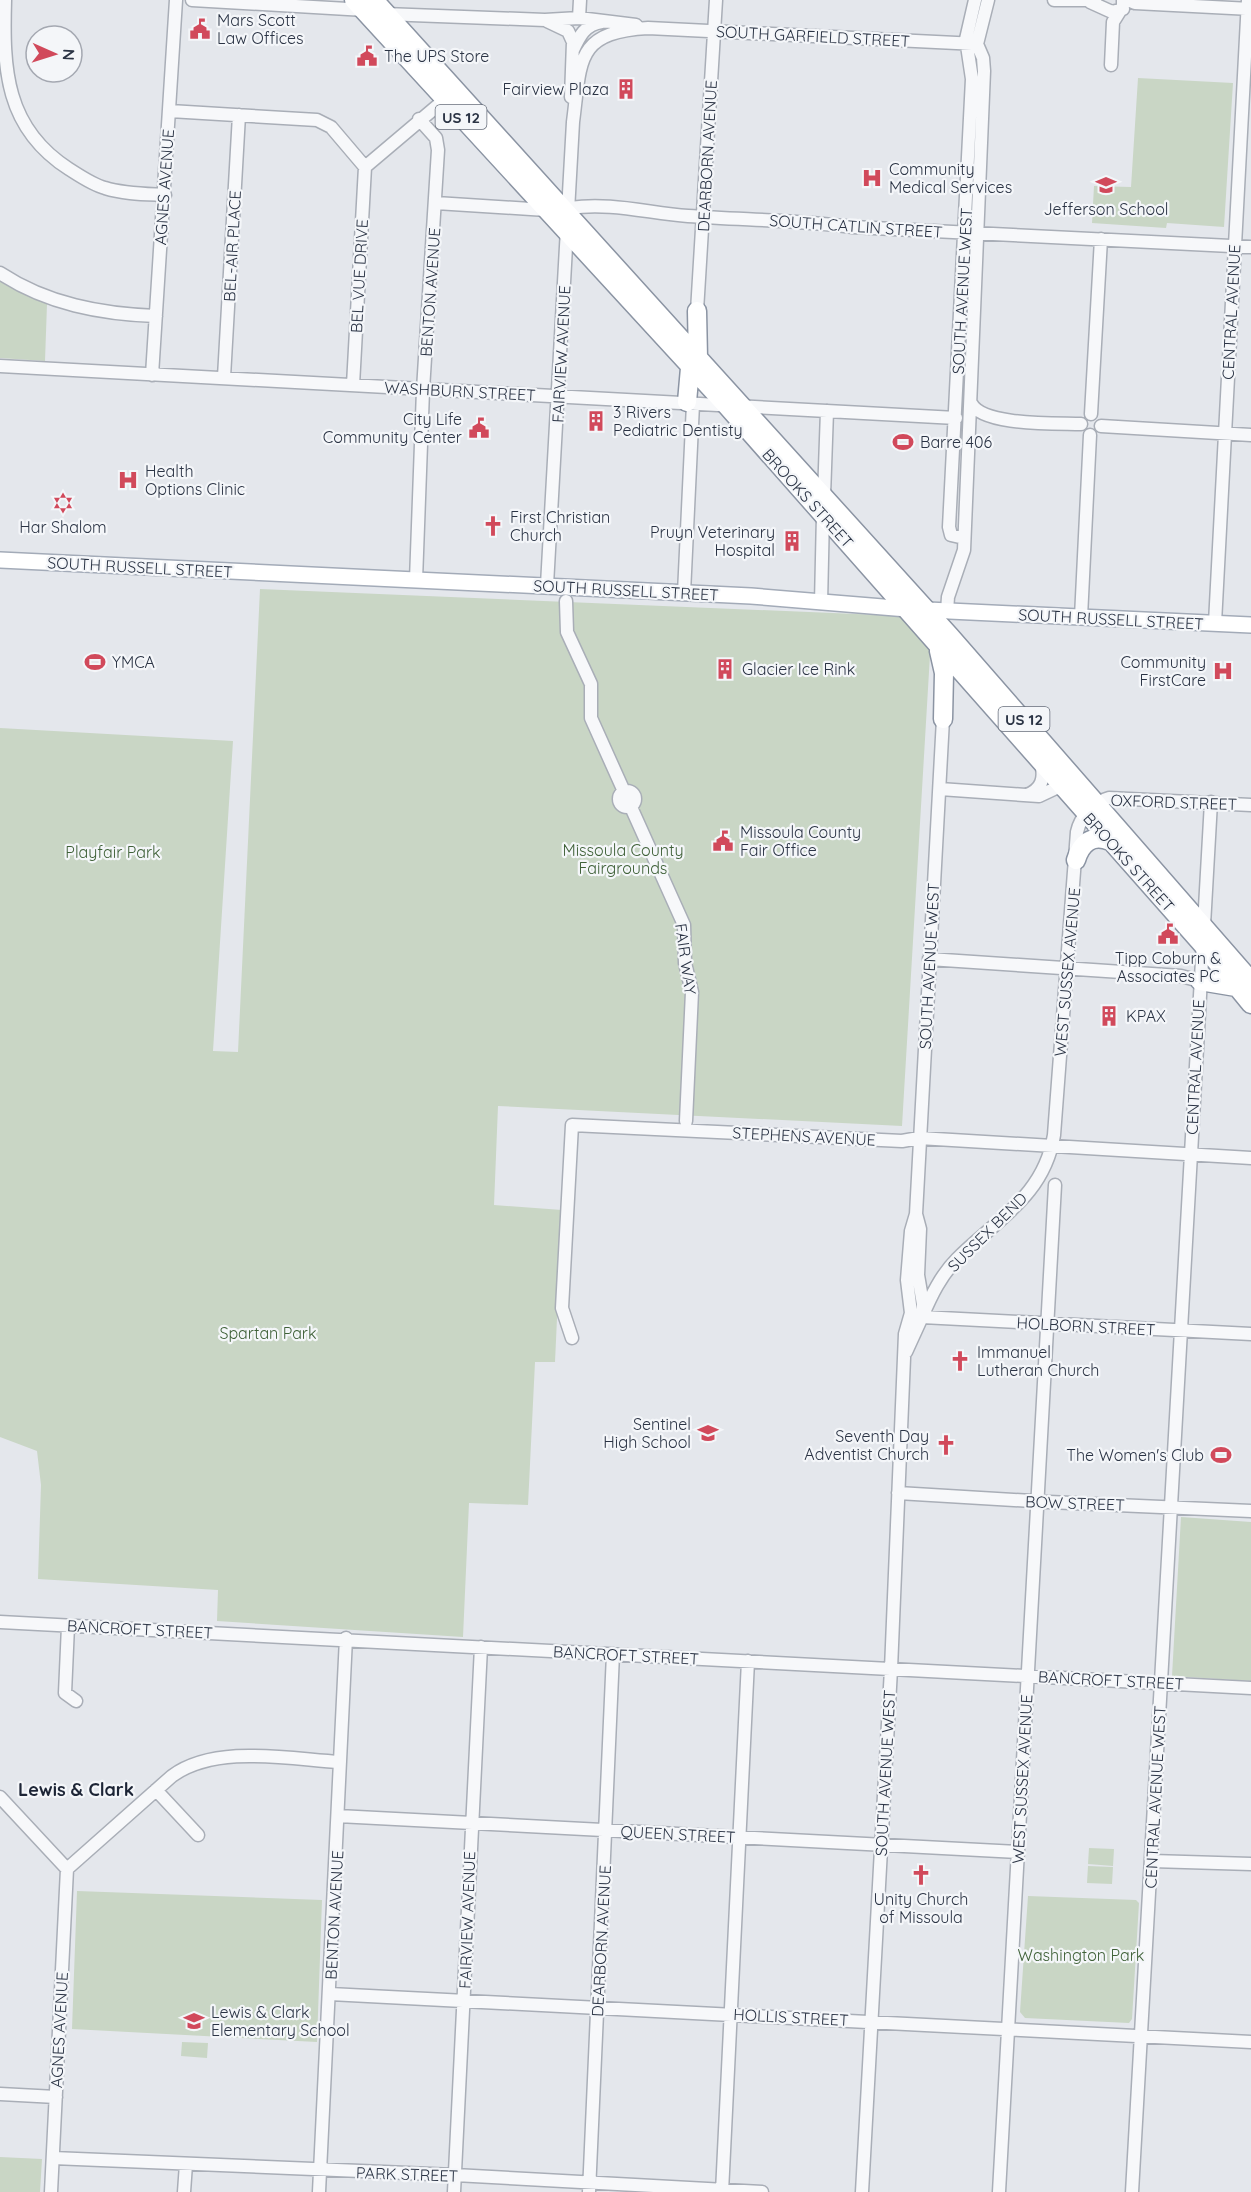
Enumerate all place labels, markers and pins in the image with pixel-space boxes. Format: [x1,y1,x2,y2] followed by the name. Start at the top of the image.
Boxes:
[217,10,304,48] place label: Mars Scott Law Offices
[188,17,212,41] public building icon: Mars Scott Law Offices
[355,44,379,68] public building icon: The UPS Store
[384,46,489,66] place label: The UPS Store
[614,77,638,101] building icon: Fairview Plaza
[503,79,609,99] place label: Fairview Plaza
[889,159,1012,197] place label: Community Medical Services
[860,166,884,190] hospital icon: Community Medical Services
[1094,173,1118,197] school or university icon: Jefferson School
[1043,199,1169,219] place label: Jefferson School
[613,402,743,440] place label: 3 Rivers Pediatric Dentisty
[323,409,462,447] place label: City Life Community Center
[584,409,608,433] building icon: 3 Rivers Pediatric Dentisty
[467,416,491,440] public building icon: City Life Community Center
[891,430,915,454] sports icon: Barre 406
[920,432,992,452] place label: Barre 406
[145,461,245,499] place label: Health Options Clinic
[116,468,140,492] hospital icon: Health Options Clinic
[51,491,75,515] synagogue icon: Har Shalom
[510,507,610,545] place label: First Christian Church
[481,514,505,538] church icon: First Christian Church
[19,517,107,537] place label: Har Shalom
[650,522,775,560] place label: Pruyn Veterinary Hospital
[780,529,804,553] building icon: Pruyn Veterinary Hospital
[83,650,107,674] sports icon: YMCA
[112,652,155,672] place label: YMCA
[1120,652,1206,690] place label: Community FirstCare
[713,657,737,681] building icon: Glacier Ice Rink
[742,659,855,679] place label: Glacier Ice Rink
[1211,659,1235,683] hospital icon: Community FirstCare
[740,822,861,860] place label: Missoula County Fair Office
[711,829,735,853] public building icon: Missoula County Fair Office
[1156,922,1180,946] public building icon: Tipp Coburn & Associates PC
[1115,948,1221,986] place label: Tipp Coburn & Associates PC
[1097,1004,1121,1028] building icon: KPAX
[1126,1006,1166,1026] place label: KPAX
[977,1342,1099,1380] place label: Immanuel Lutheran Church
[948,1349,972,1373] church icon: Immanuel Lutheran Church
[603,1414,691,1452] place label: Sentinel High School
[696,1421,720,1445] school or university icon: Sentinel High School
[804,1426,929,1464] place label: Seventh Day Adventist Church
[934,1433,958,1457] church icon: Seventh Day Adventist Church
[1209,1443,1233,1467] sports icon: The Women's Club
[1066,1445,1204,1465] place label: The Women's Club
[909,1863,933,1887] church icon: Unity Church of Missoula
[874,1889,968,1927] place label: Unity Church of Missoula
[211,2002,350,2040] place label: Lewis & Clark Elementary School
[182,2009,206,2033] school or university icon: Lewis & Clark Elementary School

